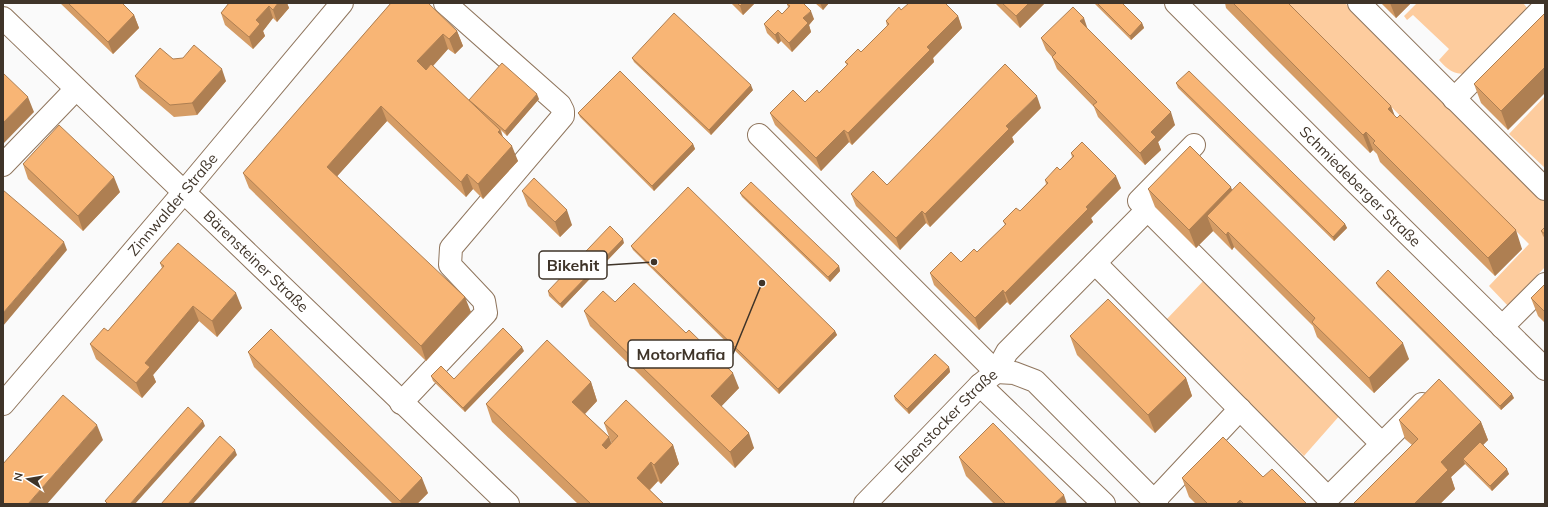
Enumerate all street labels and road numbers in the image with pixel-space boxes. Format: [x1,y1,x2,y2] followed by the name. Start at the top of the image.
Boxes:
[1296,122,1425,251] street label: Schmiedeberger Straße
[124,149,221,260] street label: Zinnwalder Straße
[200,206,313,316] street label: Bärensteiner Straße
[890,365,1001,477] street label: Eibenstocker Straße

